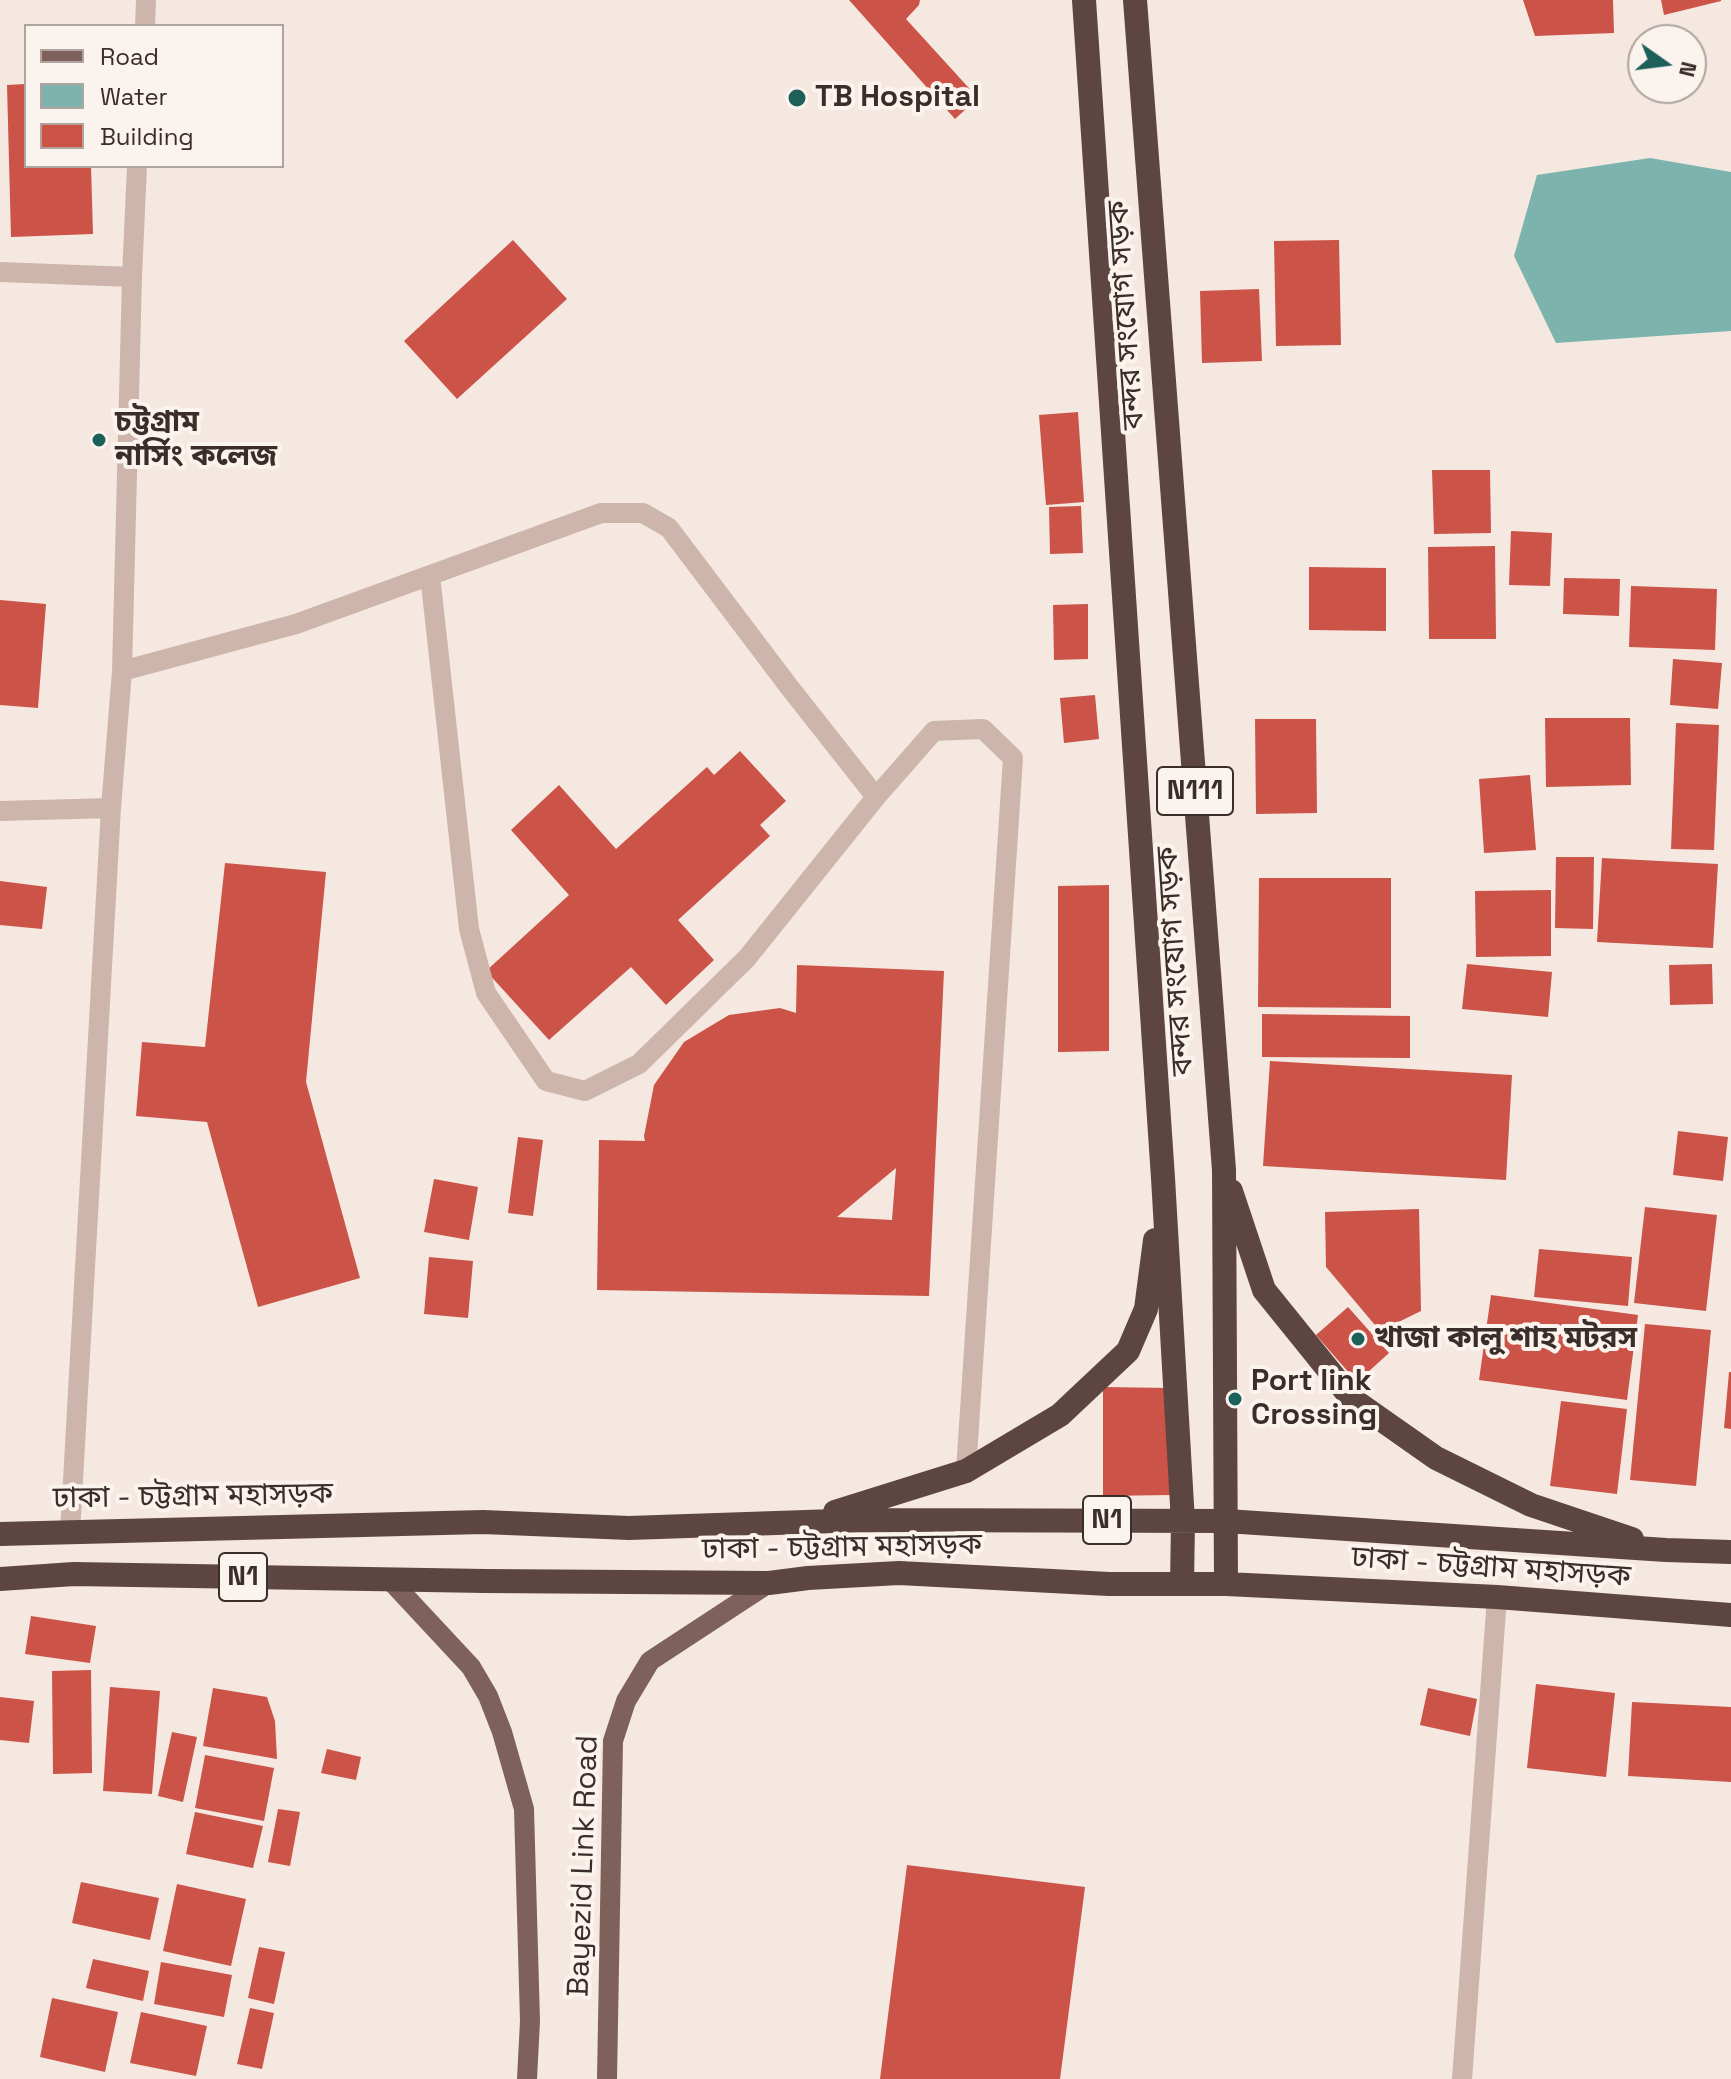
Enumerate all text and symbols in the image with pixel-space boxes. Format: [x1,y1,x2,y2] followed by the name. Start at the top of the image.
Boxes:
[24,24,284,168] legend
[1627,24,1707,104] north arrow
[100,41,159,72] text: Road
[1673,59,1704,80] text: N
[815,80,980,116] place label: TB Hospital
[100,81,168,112] text: Water
[786,87,808,109] marker: TB Hospital
[100,121,194,152] text: Building
[1101,199,1153,431] street label: বন্দর সংযোগ সড়ক
[115,405,277,476] place label: চট্টগ্রাম নার্সিং কলেজ
[90,431,108,449] marker: চট্টগ্রাম নার্সিং কলেজ
[1157,767,1233,815] road number: N111
[1150,845,1202,1077] street label: বন্দর সংযোগ সড়ক
[1374,1321,1637,1357] place label: খাজা কালু শাহ মটরস
[1349,1330,1367,1348] marker: খাজা কালু শাহ মটরস
[1251,1364,1377,1434] place label: Port link Crossing
[1226,1390,1244,1408] marker: Port link Crossing
[53,1477,333,1517] street label: ঢাকা - চট্টগ্রাম মহাসড়ক
[1083,1496,1131,1544] road number: N1
[702,1528,982,1568] street label: ঢাকা - চট্টগ্রাম মহাসড়ক
[1350,1540,1632,1596] street label: ঢাকা - চট্টগ্রাম মহাসড়ক
[219,1553,267,1601] road number: N1
[561,1735,607,1997] street label: Bayezid Link Road

